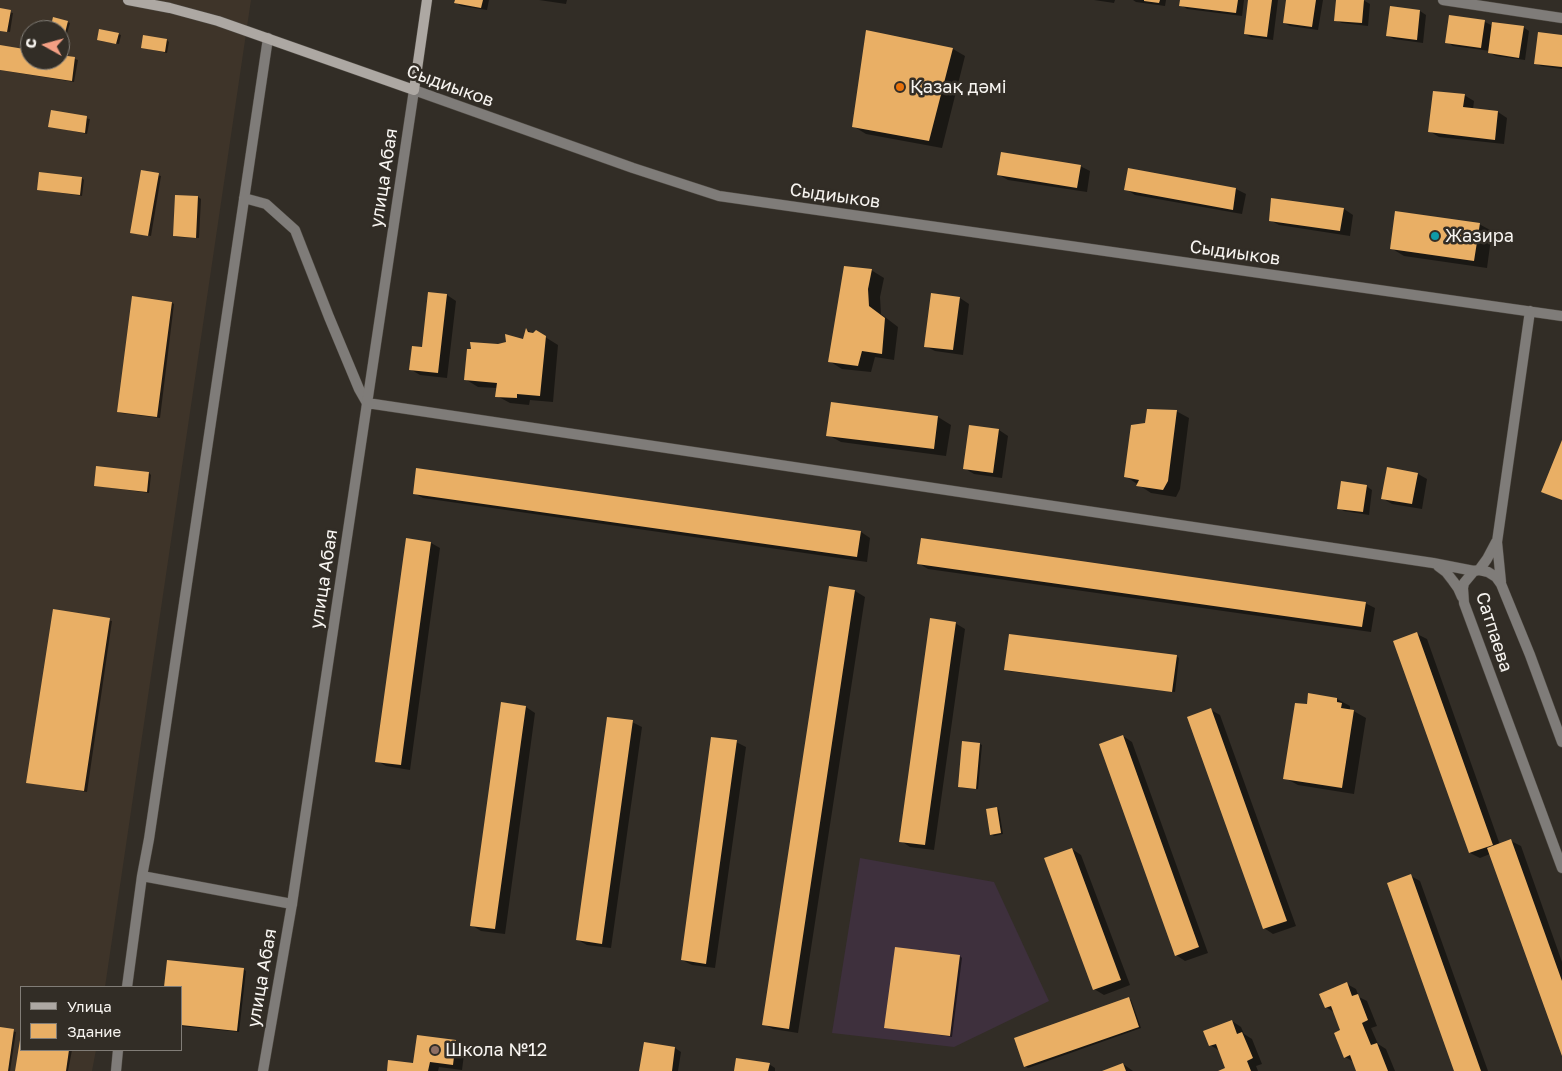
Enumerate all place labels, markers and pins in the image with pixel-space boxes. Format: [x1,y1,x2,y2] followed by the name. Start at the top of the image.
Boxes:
[910,76,1007,98] place label: Қазақ дәмі
[894,81,906,93] marker: Қазақ дәмі
[1445,225,1514,247] place label: Жазира
[1429,230,1441,242] marker: Жазира
[445,1039,547,1061] place label: Школа №12
[429,1044,441,1056] marker: Школа №12

